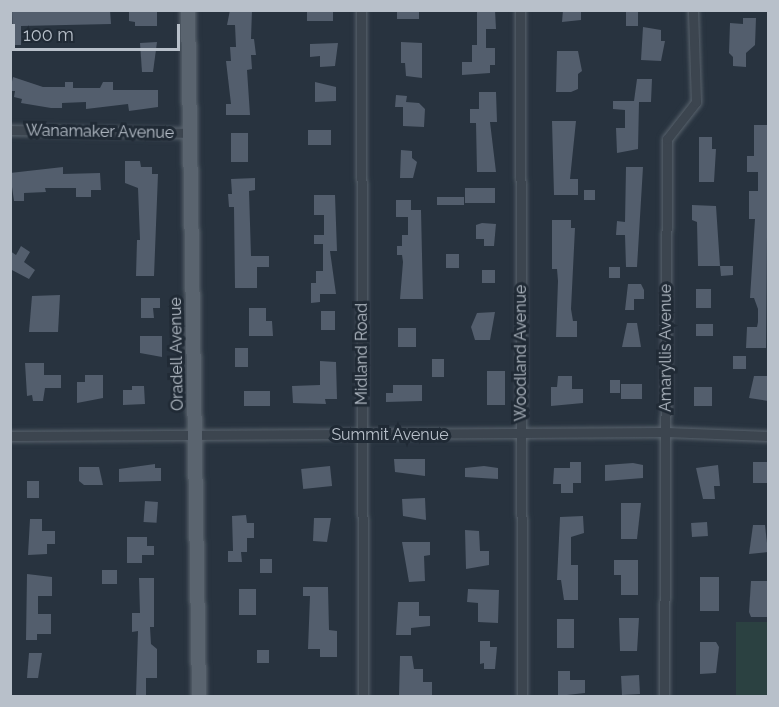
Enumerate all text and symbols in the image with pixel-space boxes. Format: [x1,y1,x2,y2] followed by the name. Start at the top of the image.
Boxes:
[15,12,183,50] scale bar
[23,24,74,45] text: 100 m
[25,121,175,143] street label: Wanamaker Avenue
[511,284,531,422] street label: Woodland Avenue
[656,284,676,412] street label: Amaryllis Avenue
[166,297,188,411] street label: Oradell Avenue
[352,303,372,405] street label: Midland Road
[331,425,449,445] street label: Summit Avenue

